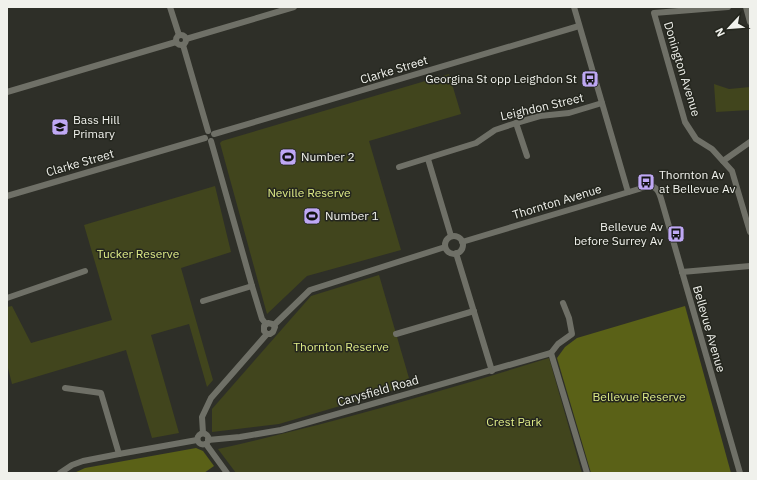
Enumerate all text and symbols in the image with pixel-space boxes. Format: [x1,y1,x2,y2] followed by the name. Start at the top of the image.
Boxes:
[709,8,749,48] north arrow
[661,20,704,118] street label: Donington Avenue
[712,26,728,39] text: N
[358,52,430,87] street label: Clarke Street
[580,69,600,89] bus stop icon: Georgina St opp Leighdon St
[425,71,577,86] place label: Georgina St opp Leighdon St
[499,90,585,123] street label: Leighdon Street
[73,112,120,141] place label: Bass Hill Primary
[50,117,70,137] school or university icon: Bass Hill Primary
[44,146,116,179] street label: Clarke Street
[278,147,298,167] sports icon: Number 2
[301,149,355,164] place label: Number 2
[659,167,735,196] place label: Thornton Av at Bellevue Av
[636,172,656,192] bus stop icon: Thornton Av at Bellevue Av
[511,181,604,222] street label: Thornton Avenue
[267,185,351,200] park label: Neville Reserve
[302,206,322,226] sports icon: Number 1
[325,208,379,223] place label: Number 1
[574,219,663,248] place label: Bellevue Av before Surrey Av
[666,224,686,244] bus stop icon: Bellevue Av before Surrey Av
[97,246,180,261] park label: Tucker Reserve
[690,284,729,374] street label: Bellevue Avenue
[293,339,389,354] park label: Thornton Reserve
[335,372,420,409] street label: Carysfield Road
[593,389,686,404] park label: Bellevue Reserve
[486,414,542,429] park label: Crest Park

